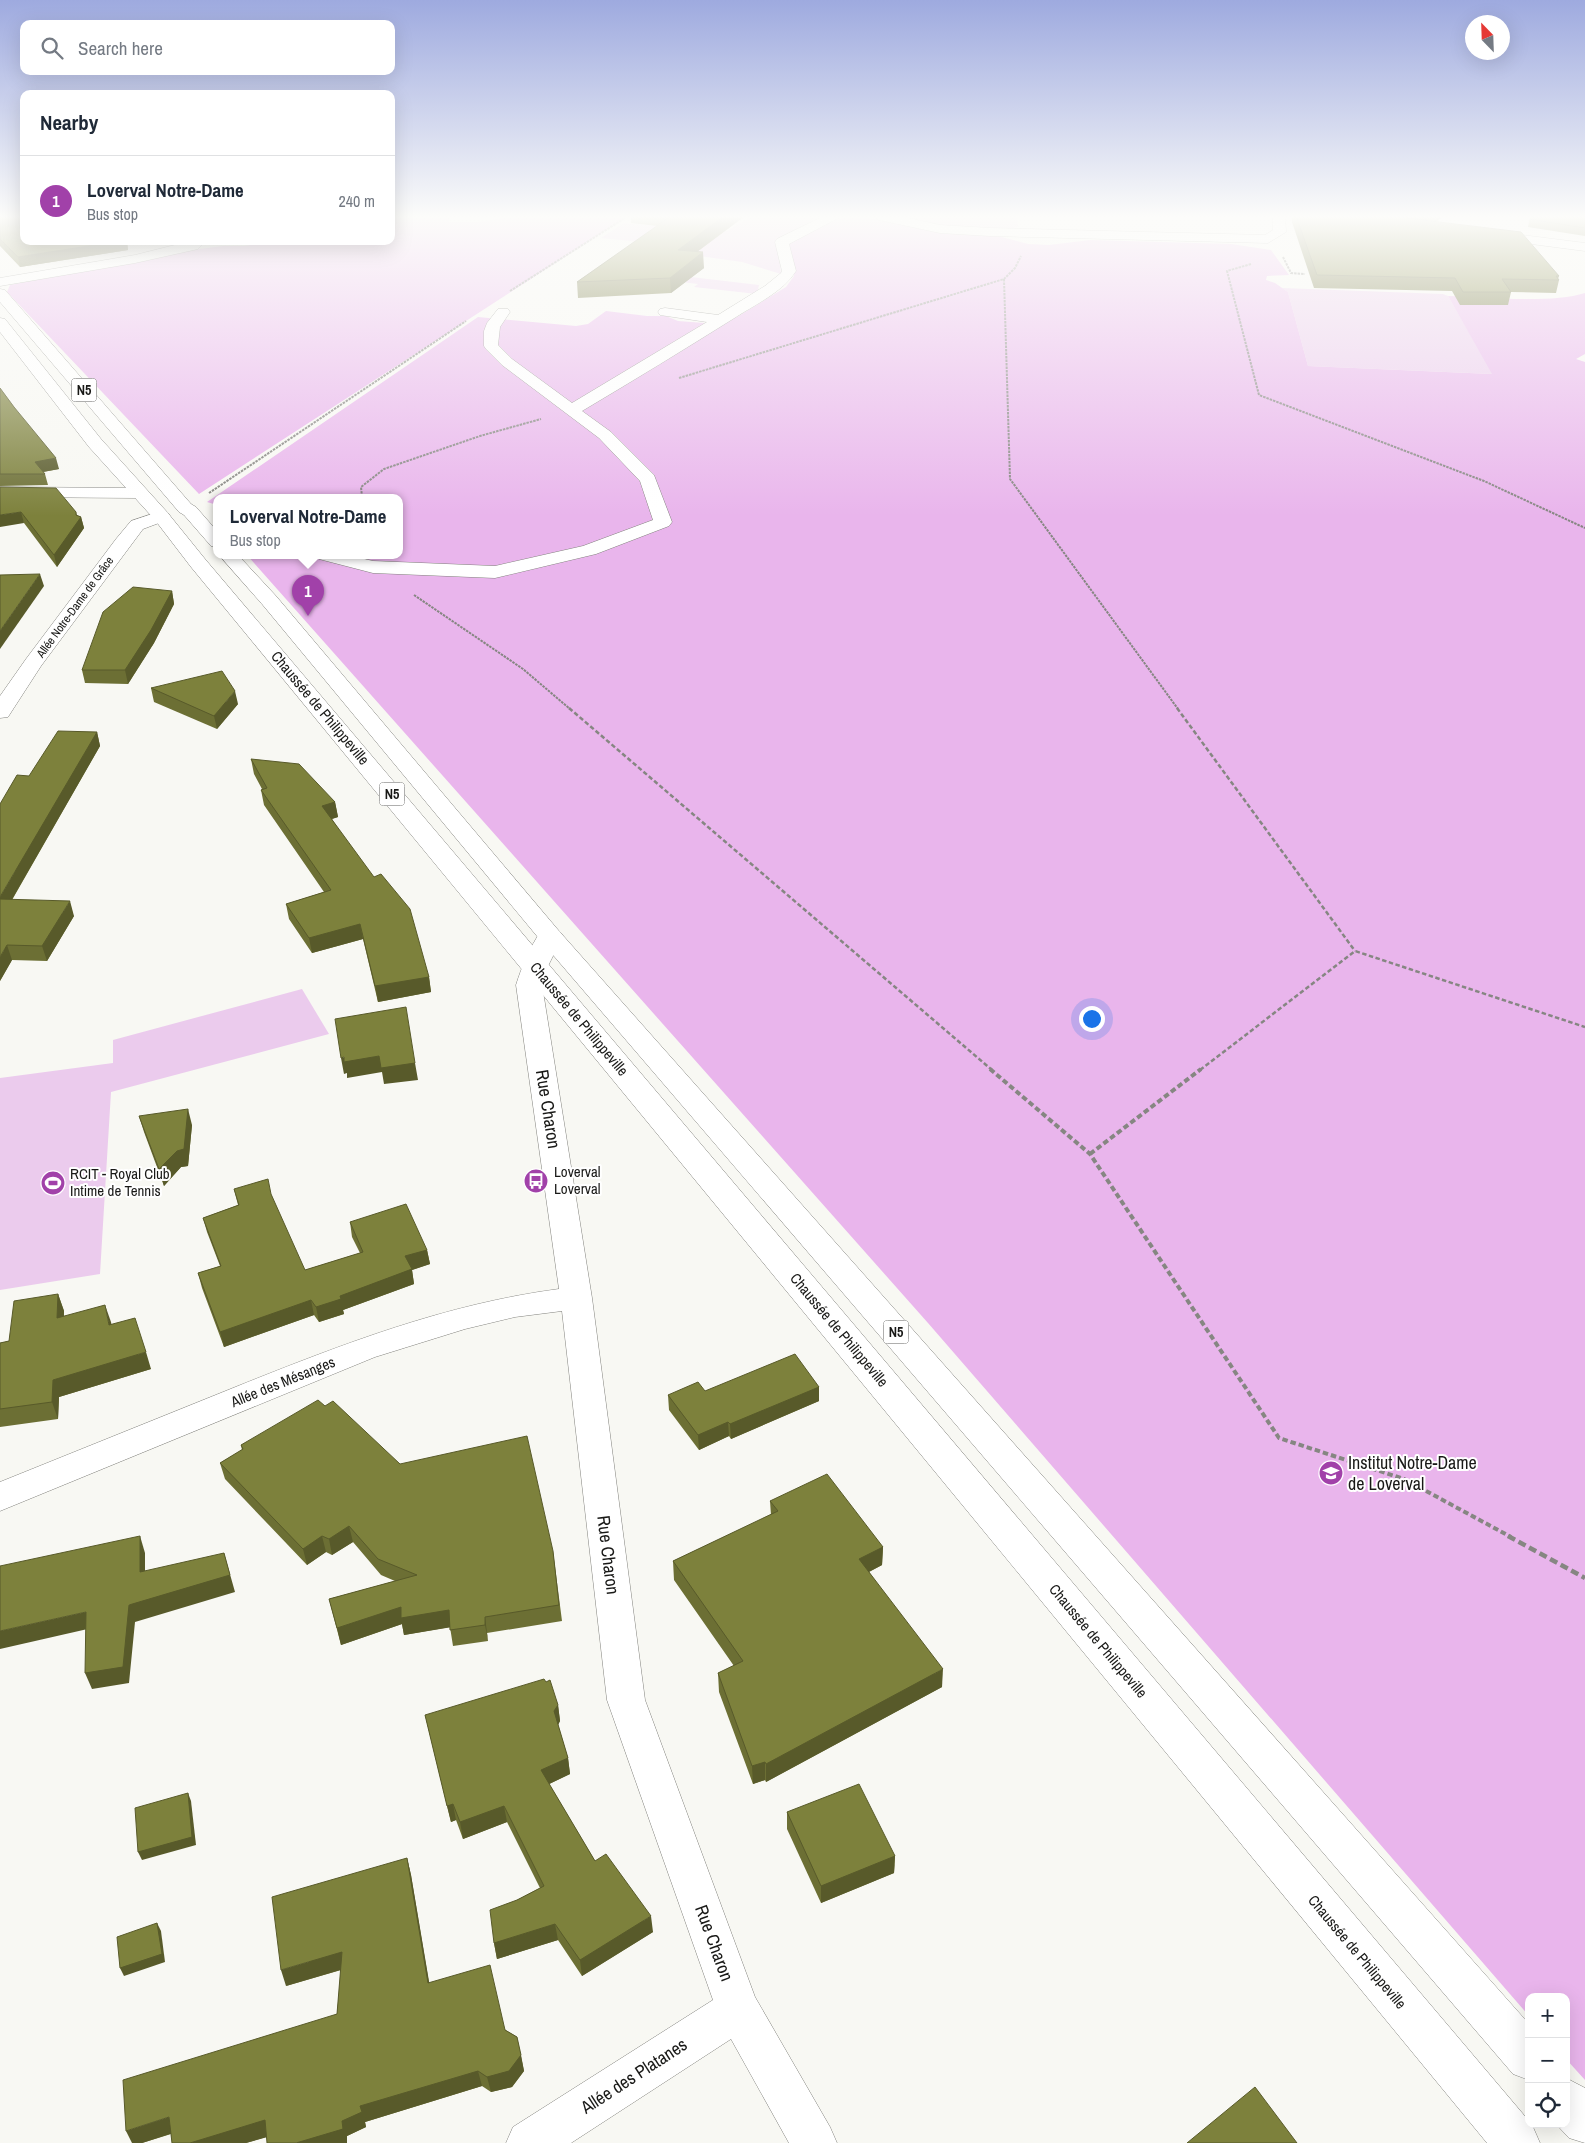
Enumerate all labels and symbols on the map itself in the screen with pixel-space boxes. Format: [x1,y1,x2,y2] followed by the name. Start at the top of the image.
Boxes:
[1465,15,1510,60] north arrow
[72,378,96,402] road number: N5
[32,553,117,662] street label: Allée Notre-Dame de Grâce
[292,575,324,616] pin: 1
[266,646,374,769] street label: Chaussée de Philippeville
[380,782,404,806] road number: N5
[525,957,633,1080] street label: Chaussée de Philippeville
[1079,1006,1105,1032] your location
[530,1068,567,1150] street label: Rue Charon
[554,1161,601,1199] place label: Loverval Loverval
[70,1163,170,1201] place label: RCIT - Royal Club Intime de Tennis
[523,1168,549,1194] bus stop icon: Loverval Loverval
[40,1170,66,1196] sports icon: RCIT - Royal Club Intime de Tennis
[785,1268,893,1391] street label: Chaussée de Philippeville
[884,1320,908,1344] road number: N5
[227,1351,338,1412] street label: Allée des Mésanges
[1348,1450,1477,1496] place label: Institut Notre-Dame de Loverval
[1318,1460,1344,1486] school or university icon: Institut Notre-Dame de Loverval
[591,1514,626,1596] street label: Rue Charon
[1044,1579,1152,1702] street label: Chaussée de Philippeville
[1303,1890,1411,2013] street label: Chaussée de Philippeville
[689,1901,740,1984] street label: Rue Charon
[575,2032,692,2120] street label: Allée des Platanes

